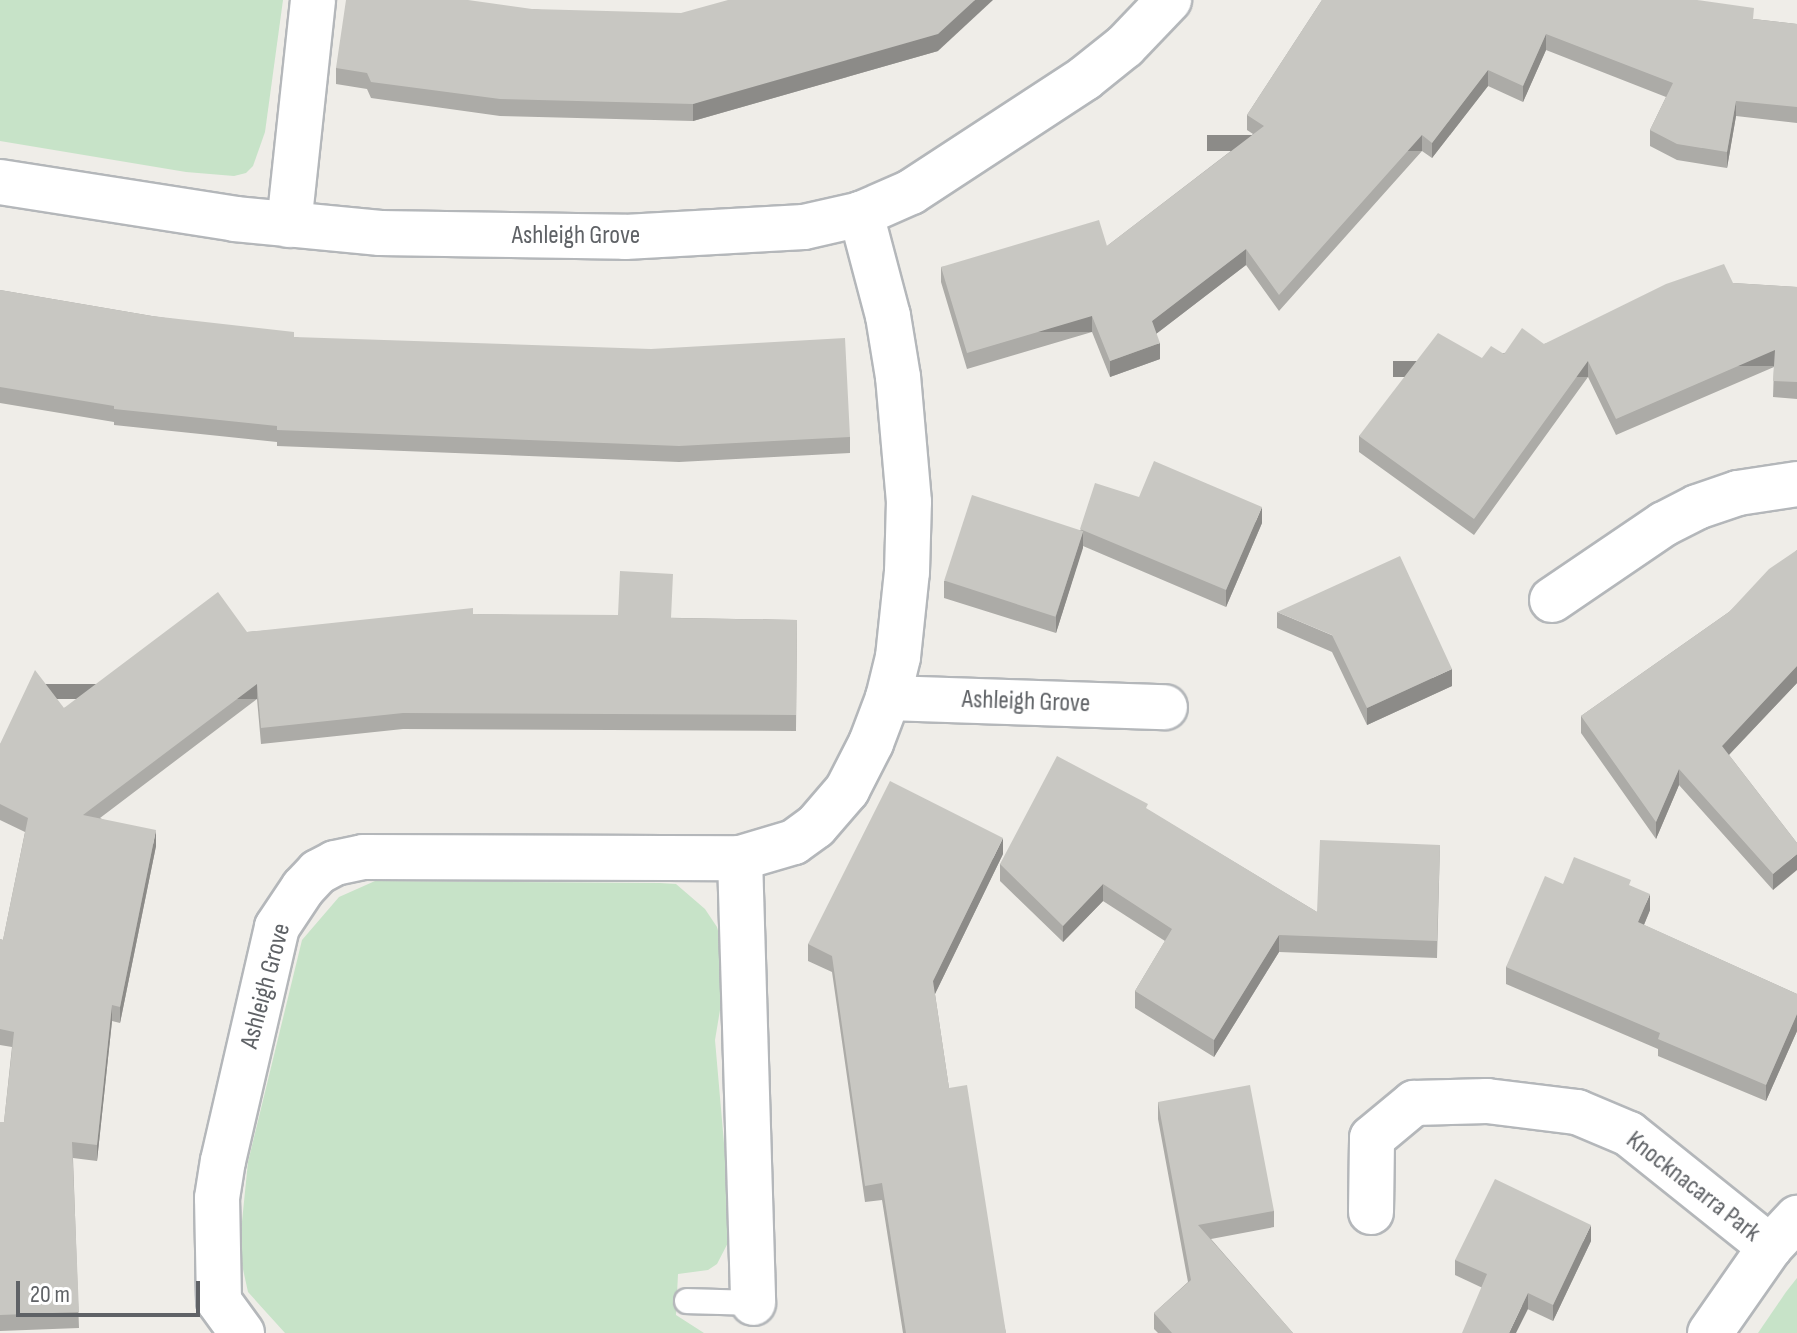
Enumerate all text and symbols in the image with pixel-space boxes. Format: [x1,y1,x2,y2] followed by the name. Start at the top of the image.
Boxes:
[512,220,640,252] street label: Ashleigh Grove
[961,684,1091,720] street label: Ashleigh Grove
[234,920,298,1052] street label: Ashleigh Grove
[1620,1125,1766,1249] street label: Knocknacarra Park
[20,1265,204,1315] scale bar
[30,1280,70,1309] text: 20 m

